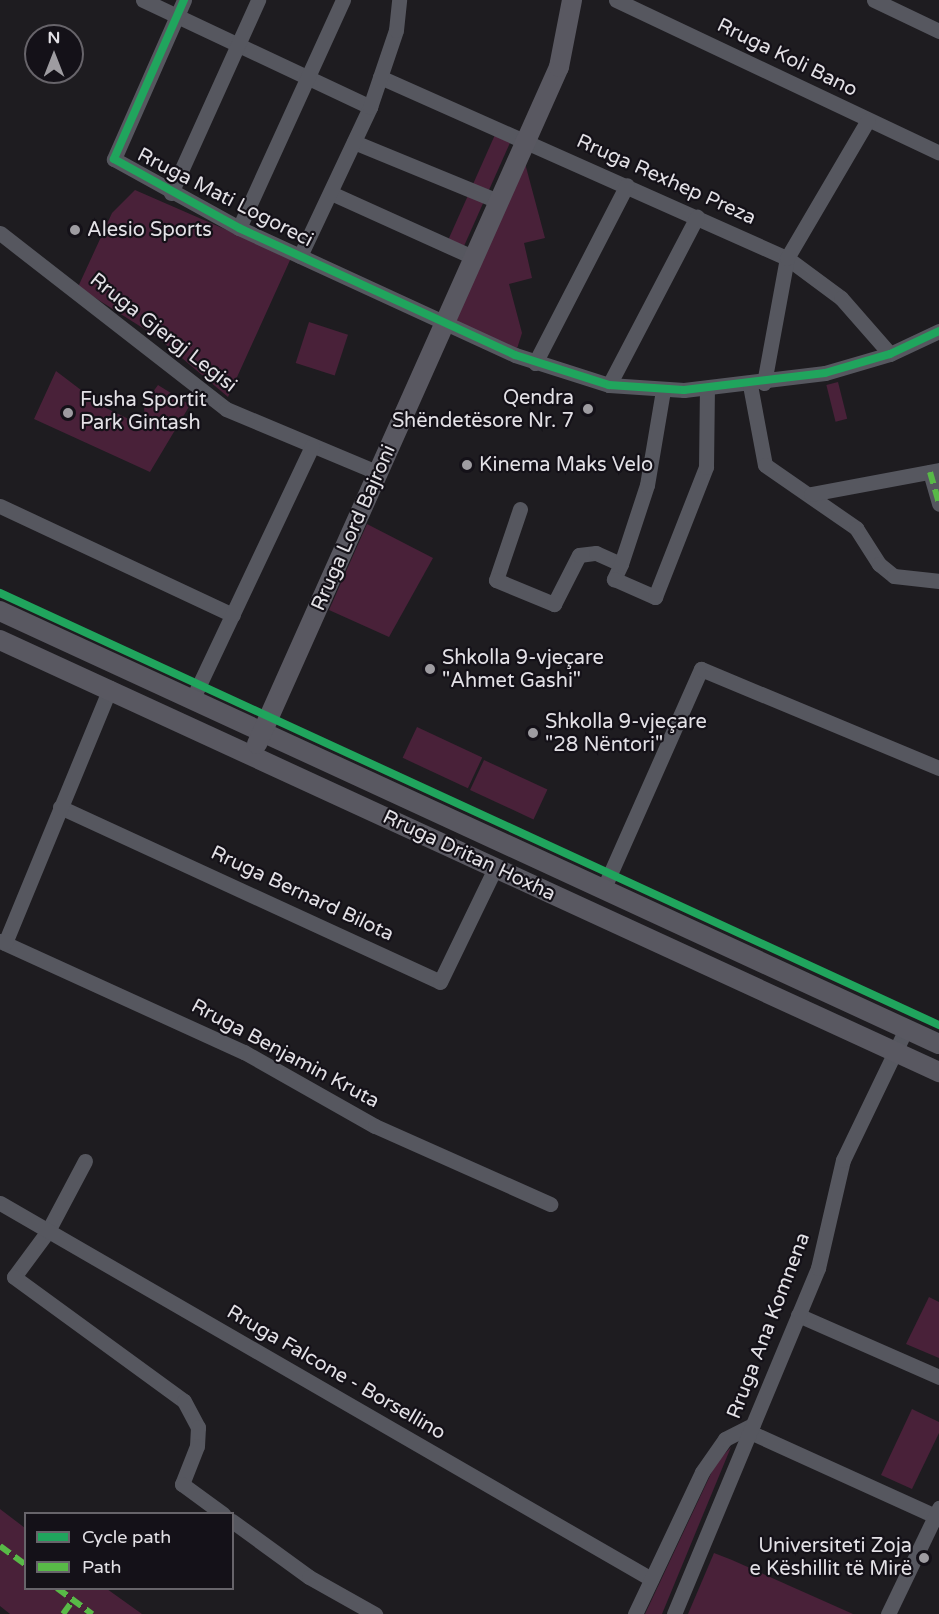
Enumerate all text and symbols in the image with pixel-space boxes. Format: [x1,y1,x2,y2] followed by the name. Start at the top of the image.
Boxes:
[713,14,861,102] street label: Rruga Koli Bano
[24,24,84,84] north arrow
[48,28,60,48] text: N
[573,130,759,230] street label: Rruga Rexhep Preza
[133,143,317,253] street label: Rruga Mati Logoreci
[87,218,212,242] place label: Alesio Sports
[68,223,82,237] marker: Alesio Sports
[85,268,241,398] street label: Rruga Gjergj Legisi
[392,386,574,433] place label: Qendra Shëndetësore Nr. 7
[80,389,207,436] place label: Fusha Sportit Park Gintash
[579,400,597,418] marker: Qendra Shëndetësore Nr. 7
[61,406,75,420] marker: Fusha Sportit Park Gintash
[307,441,401,615] street label: Rruga Lord Bajroni
[479,453,653,477] place label: Kinema Maks Velo
[460,458,474,472] marker: Kinema Maks Velo
[442,646,604,693] place label: Shkolla 9-vjeçare "Ahmet Gashi"
[423,662,437,676] marker: Shkolla 9-vjeçare "Ahmet Gashi"
[545,710,707,757] place label: Shkolla 9-vjeçare "28 Nëntori"
[526,726,540,740] marker: Shkolla 9-vjeçare "28 Nëntori"
[379,805,559,907] street label: Rruga Dritan Hoxha
[207,841,397,947] street label: Rruga Bernard Bilota
[187,994,383,1114] street label: Rruga Benjamin Kruta
[722,1230,816,1422] street label: Rruga Ana Komnena
[222,1300,450,1446] street label: Rruga Falcone - Borsellino
[24,1512,234,1590] legend
[82,1526,171,1548] text: Cycle path
[749,1534,912,1581] place label: Universiteti Zoja e Këshillit të Mirë
[917,1551,931,1565] marker: Universiteti Zoja e Këshillit të Mirë
[82,1556,121,1578] text: Path

